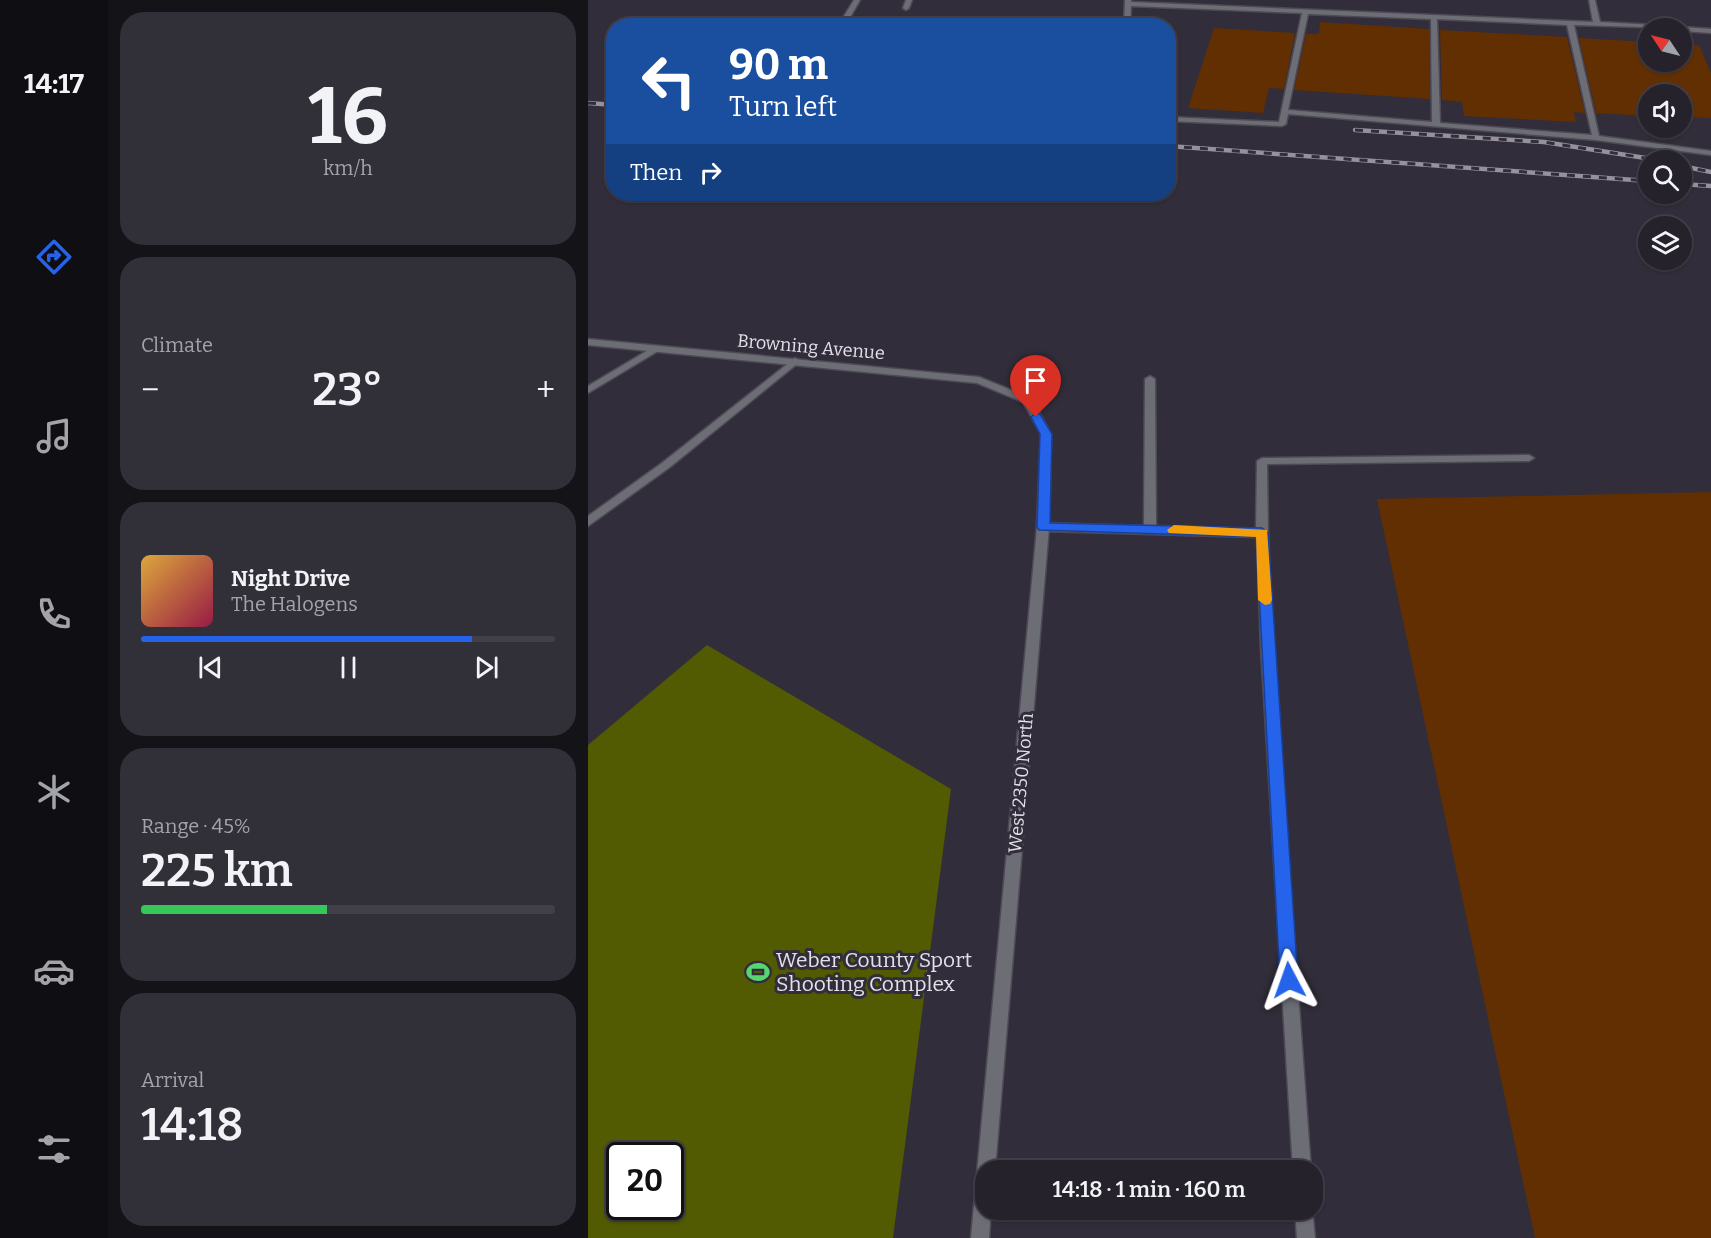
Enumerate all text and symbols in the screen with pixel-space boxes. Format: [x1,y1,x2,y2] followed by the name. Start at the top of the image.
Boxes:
[1638,18,1692,72] north arrow
[1638,18,1692,270] map controls
[729,40,828,90] text: 90 m
[630,42,708,120] icon: left
[24,68,84,100] text: 14:17
[308,70,388,164] text: 16
[1638,84,1692,138] button: sound
[729,91,837,123] text: Turn left
[1638,150,1692,204] button: search
[323,156,373,180] text: km/h
[694,156,727,189] icon: right
[630,159,682,186] text: Then
[1638,216,1692,270] button: layers
[33,236,75,278] icon: directions
[736,330,886,364] street label: Browning Avenue
[141,333,213,357] text: Climate
[1010,355,1061,417] pin
[312,363,383,417] text: 23°
[1019,364,1052,397] icon: arrive
[141,370,159,410] text: −
[536,370,555,410] text: +
[33,415,75,457] icon: music
[231,565,350,592] text: Night Drive
[231,592,358,616] text: The Halogens
[33,593,75,635] icon: phone
[194,651,227,684] icon: previous
[332,651,365,684] icon: pause
[470,651,503,684] icon: next
[1004,712,1038,854] street label: West 2350 North
[33,771,75,813] icon: climate
[141,814,251,838] text: Range · 45%
[141,844,293,898] text: 225 km
[776,947,972,997] place label: Weber County Sport Shooting Complex
[1257,948,1321,1012] position arrow
[33,950,75,992] icon: car
[745,959,771,985] sports icon: Weber County Sport Shooting Complex
[141,1068,204,1092] text: Arrival
[141,1098,243,1152] text: 14:18
[33,1128,75,1170] icon: filters
[606,1142,684,1220] speed limit sign: 20
[1052,1176,1246,1203] text: 14:18 · 1 min · 160 m

